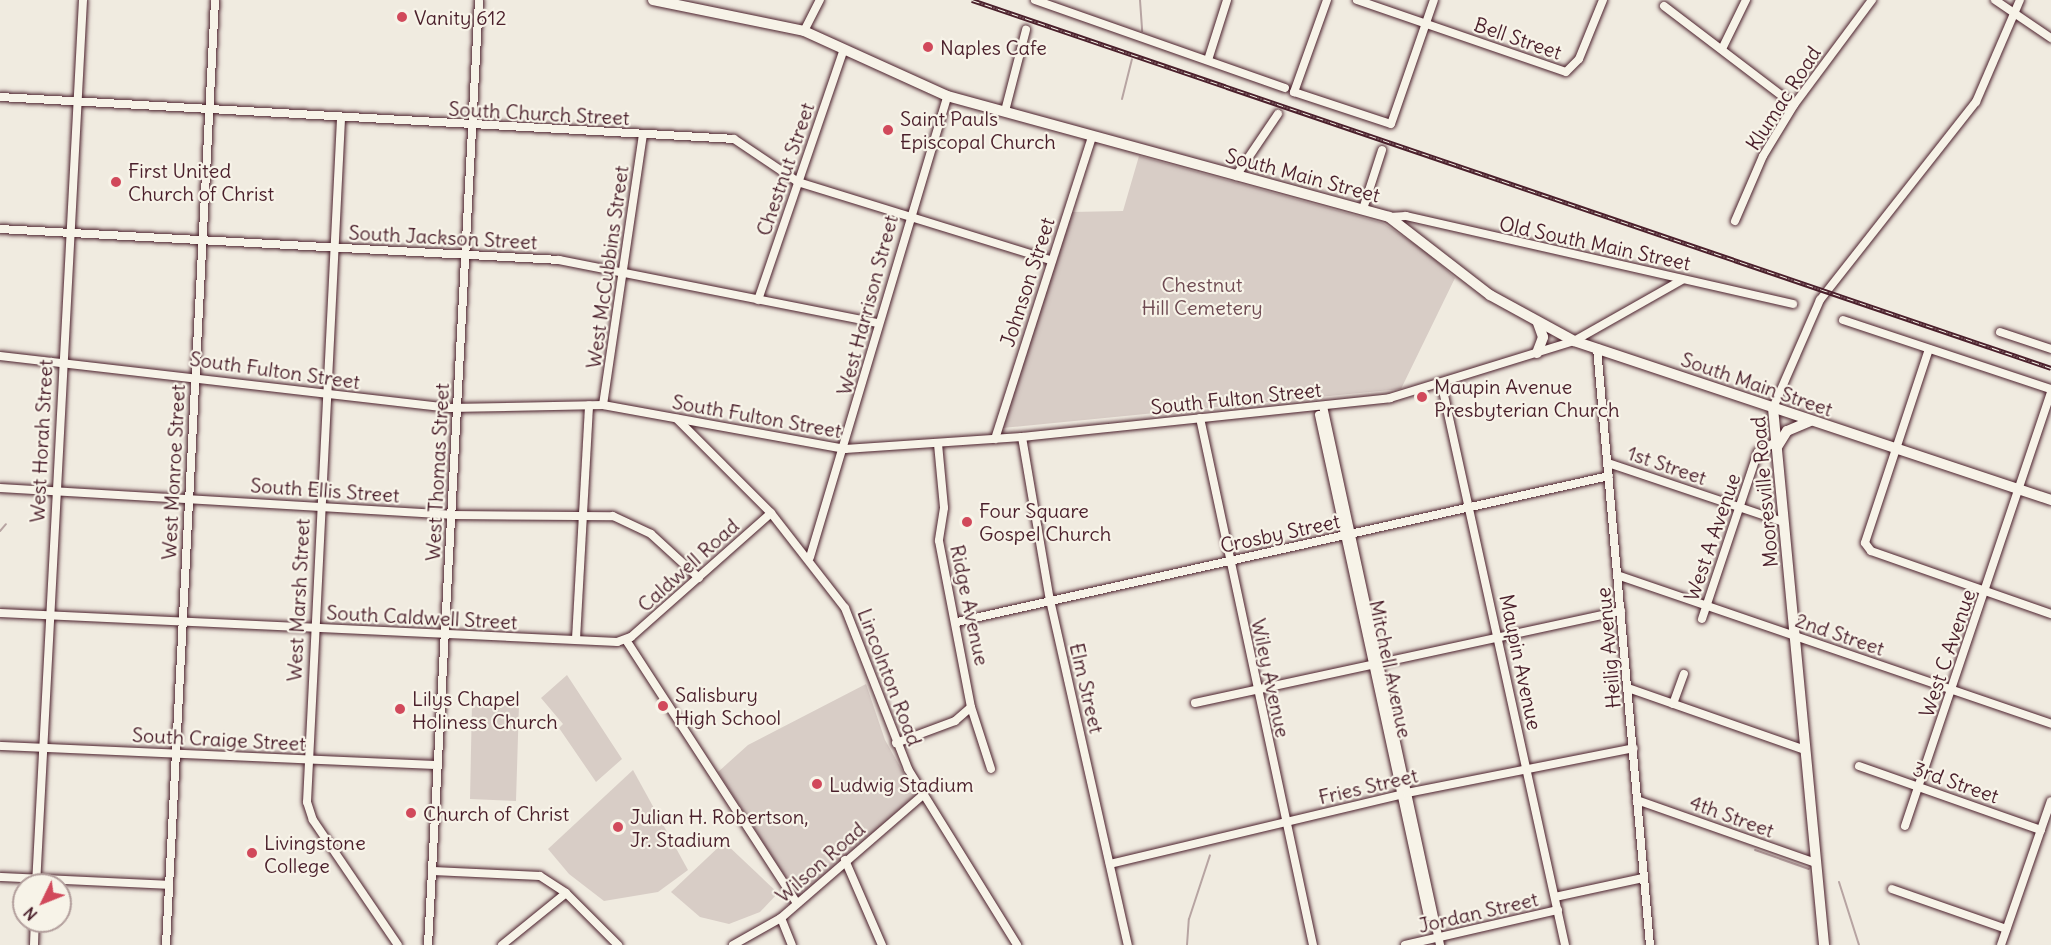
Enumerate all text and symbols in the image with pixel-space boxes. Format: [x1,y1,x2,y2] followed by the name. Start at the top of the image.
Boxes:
[414,5,506,29] place label: Vanity 612
[395,10,409,24] marker: Vanity 612
[1471,12,1565,64] street label: Bell Street
[940,35,1047,59] place label: Naples Cafe
[921,40,935,54] marker: Naples Cafe
[1740,41,1826,155] street label: Klumac Road
[448,96,630,130] street label: South Church Street
[751,99,819,239] street label: Chestnut Street
[900,106,1056,153] place label: Saint Pauls Episcopal Church
[881,123,895,137] marker: Saint Pauls Episcopal Church
[1223,143,1383,207] street label: South Main Street
[128,158,274,205] place label: First United Church of Christ
[581,164,633,370] street label: West McCubbins Street
[109,175,123,189] marker: First United Church of Christ
[1497,211,1693,275] street label: Old South Main Street
[831,212,903,398] street label: West Harrison Street
[995,214,1059,350] street label: Johnson Street
[348,220,538,254] street label: South Jackson Street
[1141,272,1263,319] park label: Chestnut Hill Cemetery
[188,346,362,394] street label: South Fulton Street
[1678,347,1836,421] street label: South Main Street
[25,359,57,523] street label: West Horah Street
[1434,374,1620,421] place label: Maupin Avenue Presbyterian Church
[1149,377,1323,419] street label: South Fulton Street
[420,382,454,562] street label: West Thomas Street
[156,384,190,560] street label: West Monroe Street
[670,389,844,443] street label: South Fulton Street
[1415,390,1429,404] marker: Maupin Avenue Presbyterian Church
[1745,415,1783,569] street label: Mooresville Road
[1624,440,1710,490] street label: 1st Street
[1679,470,1745,604] street label: West A Avenue
[250,473,400,507] street label: South Ellis Street
[979,498,1111,545] place label: Four Square Gospel Church
[1218,509,1342,557] street label: Crosby Street
[632,513,744,617] street label: Caldwell Road
[960,515,974,529] marker: Four Square Gospel Church
[282,518,314,682] street label: West Marsh Street
[946,542,994,668] street label: Ridge Avenue
[1591,586,1625,710] street label: Heilig Avenue
[1914,586,1980,720] street label: West C Avenue
[1495,592,1547,732] street label: Maupin Avenue
[1365,598,1417,740] street label: Mitchell Avenue
[326,600,518,634] street label: South Caldwell Street
[853,605,927,749] street label: Lincolnton Road
[1792,608,1888,660] street label: 2nd Street
[1247,616,1295,740] street label: Wiley Avenue
[1065,641,1109,735] street label: Elm Street
[675,682,781,729] place label: Salisbury High School
[412,686,558,733] place label: Lilys Chapel Holiness Church
[656,699,670,713] marker: Salisbury High School
[393,702,407,716] marker: Lilys Chapel Holiness Church
[131,722,307,756] street label: South Craige Street
[1910,756,2002,808] street label: 3rd Street
[1316,763,1420,809] street label: Fries Street
[829,772,973,796] place label: Ludwig Stadium
[810,777,824,791] marker: Ludwig Stadium
[1687,790,1777,842] street label: 4th Street
[423,801,569,825] place label: Church of Christ
[630,804,808,851] place label: Julian H. Robertson, Jr. Stadium
[404,806,418,820] marker: Church of Christ
[770,817,870,907] street label: Wilson Road
[611,820,625,834] marker: Julian H. Robertson, Jr. Stadium
[264,830,366,877] place label: Livingstone College
[245,846,259,860] marker: Livingstone College
[12,873,72,933] north arrow
[1416,887,1540,937] street label: Jordan Street
[19,903,41,925] text: N

